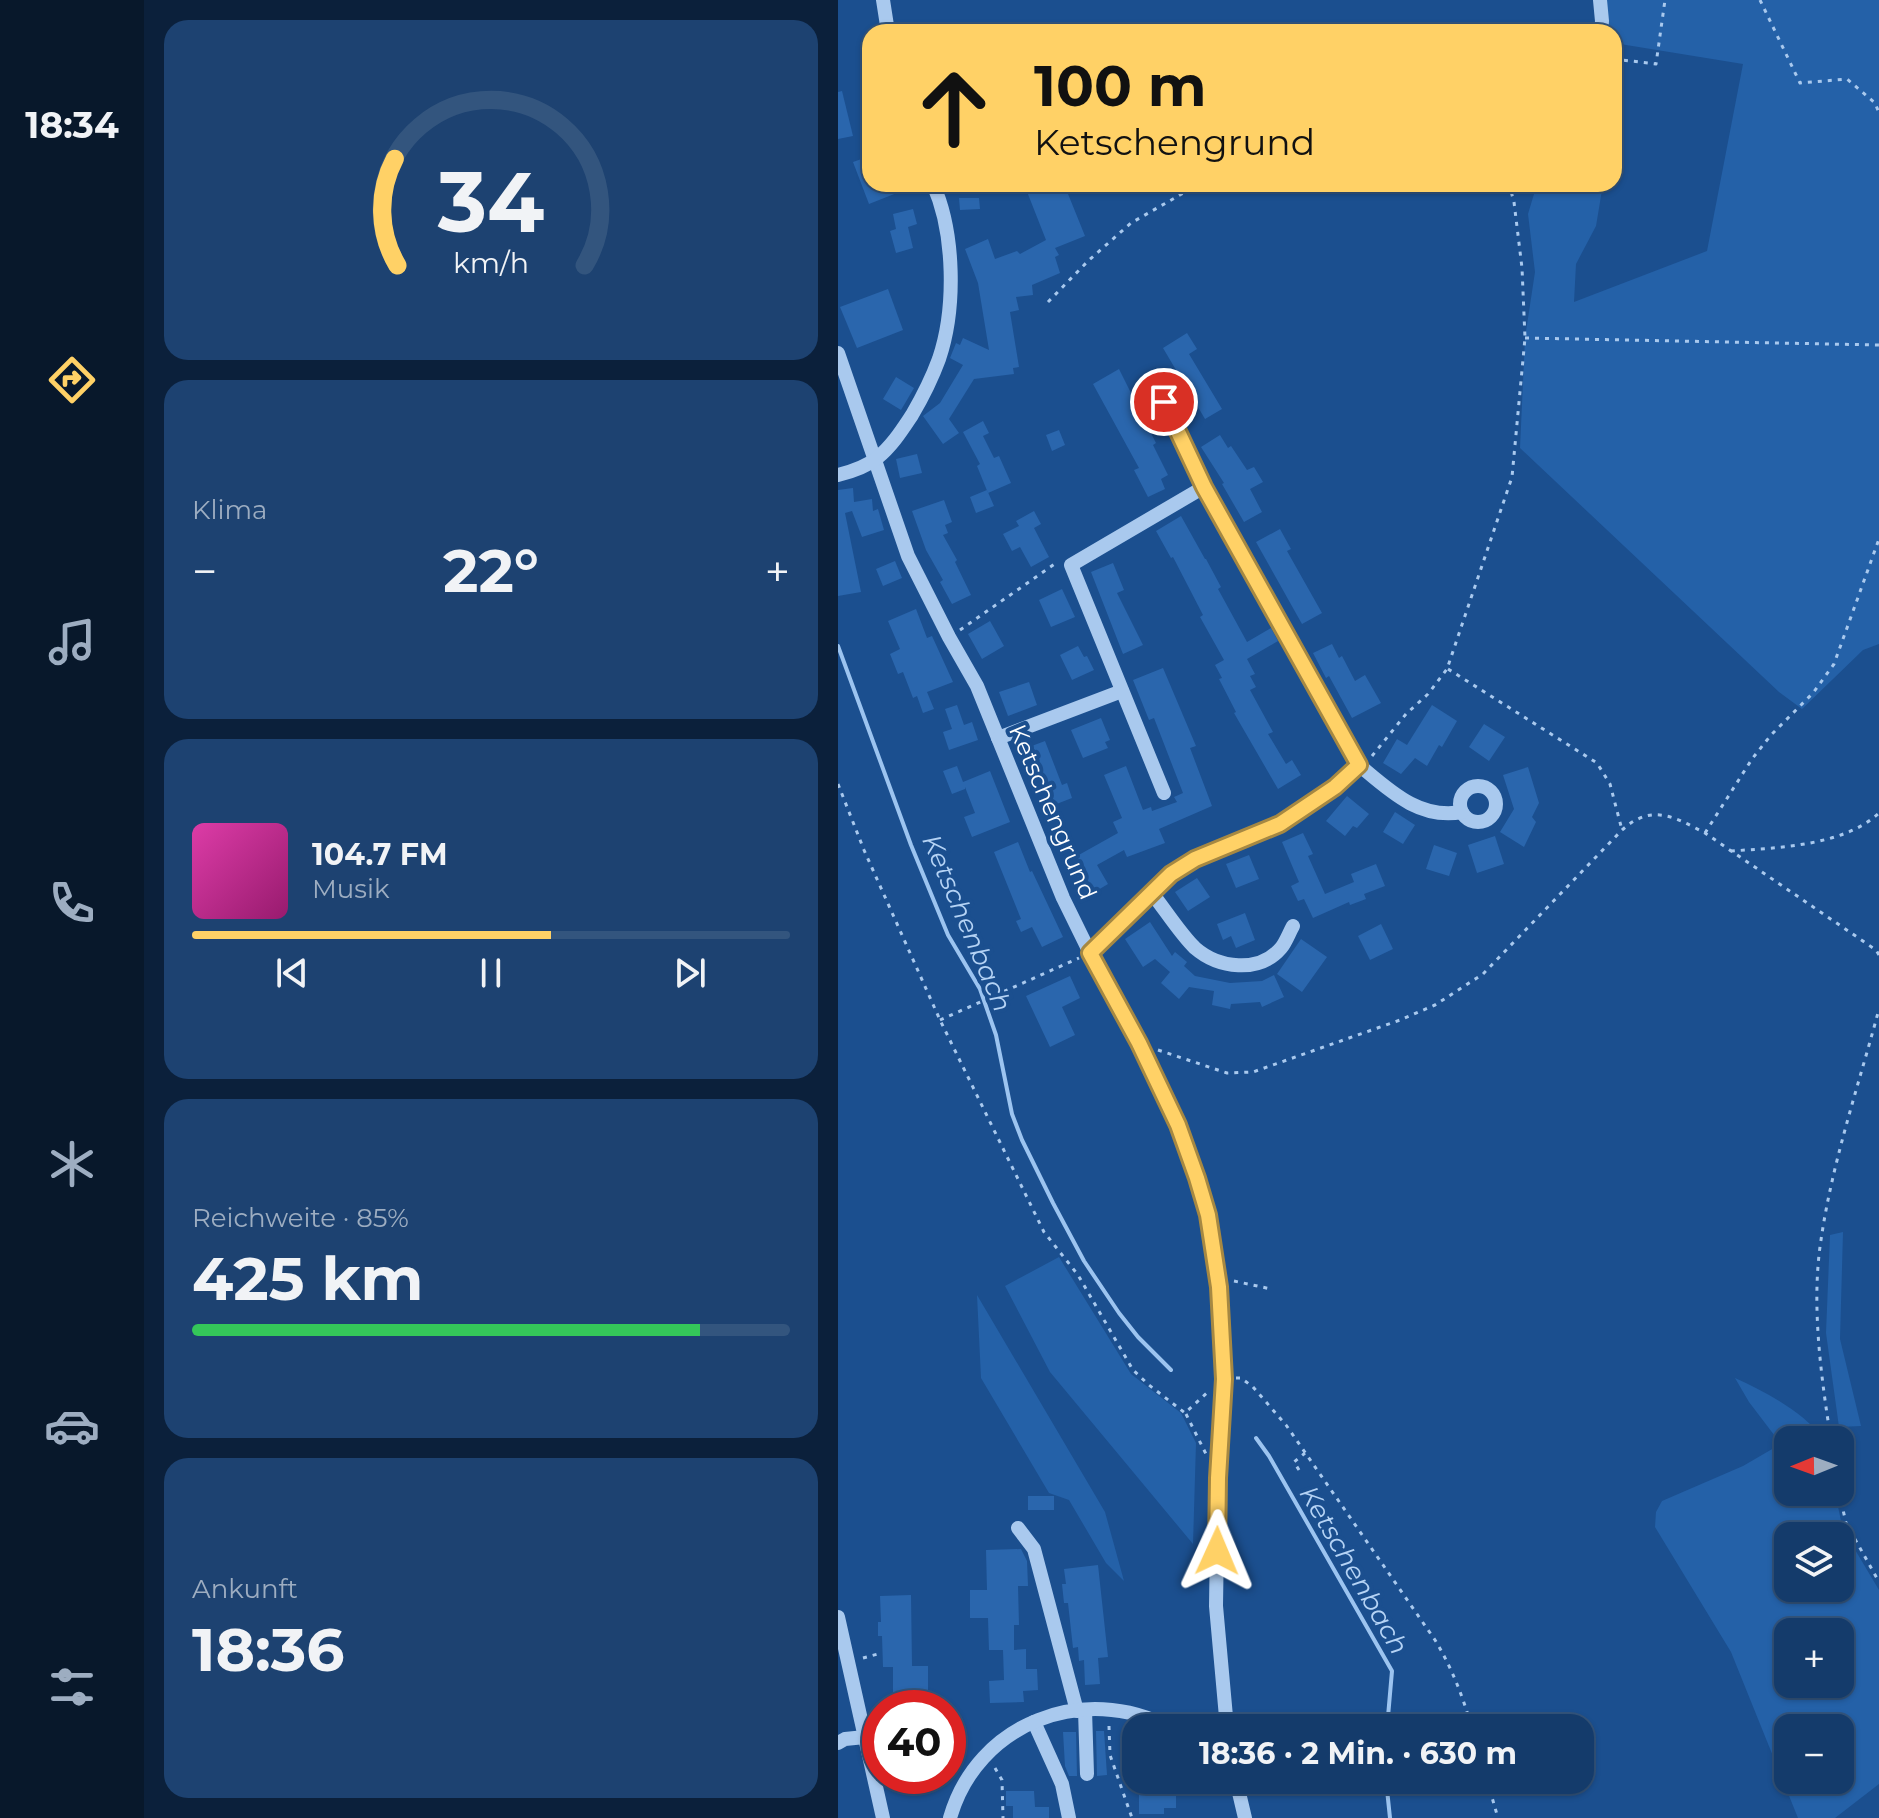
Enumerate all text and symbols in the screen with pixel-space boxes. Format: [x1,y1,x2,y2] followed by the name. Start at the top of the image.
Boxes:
[1034,52,1207,120] text: 100 m
[902,56,1006,160] icon: ahead
[25,103,119,147] text: 18:34
[1034,120,1315,164] text: Ketschengrund
[437,150,544,252] text: 34
[453,245,529,280] text: km/h
[44,352,100,408] icon: directions
[1130,368,1198,436] pin
[1142,380,1186,424] icon: arrive
[192,494,267,526] text: Klima
[443,534,539,607] text: 22°
[192,544,217,598] text: −
[765,544,790,598] text: +
[44,614,100,670] icon: music
[1003,720,1103,904] street label: Ketschengrund
[915,830,1019,1016] water label: Ketschenbach
[312,836,448,873] text: 104.7 FM
[312,873,390,905] text: Musik
[44,875,100,931] icon: phone
[270,951,314,995] icon: previous
[469,951,513,995] icon: pause
[668,951,712,995] icon: next
[44,1136,100,1192] icon: climate
[192,1202,409,1234] text: Reichweite · 85%
[192,1242,423,1315] text: 425 km
[44,1398,100,1454] icon: car
[1774,1426,1854,1506] north arrow
[1774,1426,1854,1794] map controls
[1293,1480,1415,1660] water label: Ketschenbach
[1175,1509,1259,1593] position arrow
[1774,1522,1854,1602] button: layers
[192,1573,298,1605] text: Ankunft
[192,1613,345,1686] text: 18:36
[1774,1618,1854,1698] button: +
[44,1659,100,1715] icon: filters
[862,1690,966,1794] speed limit sign: 40
[1774,1714,1854,1794] button: −
[1199,1735,1517,1772] text: 18:36 · 2 Min. · 630 m

